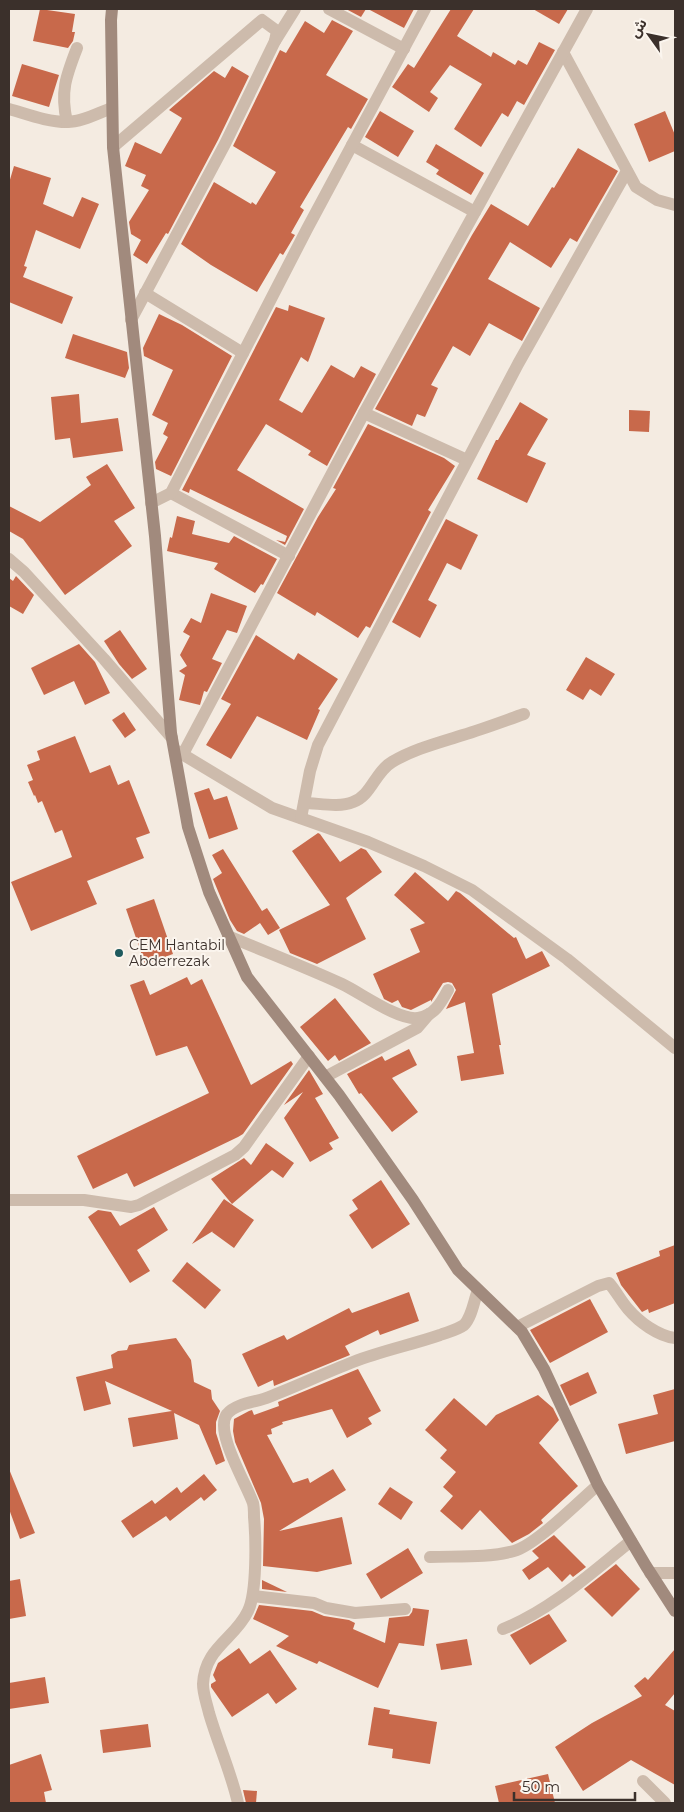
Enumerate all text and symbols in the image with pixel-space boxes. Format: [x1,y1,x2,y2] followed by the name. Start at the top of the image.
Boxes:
[624,10,674,60] north arrow
[625,15,651,41] text: ش
[129,936,225,970] place label: CEM Hantabil Abderrezak
[113,947,125,959] marker: CEM Hantabil Abderrezak
[514,1770,635,1802] scale bar
[522,1777,560,1796] text: 50 m

